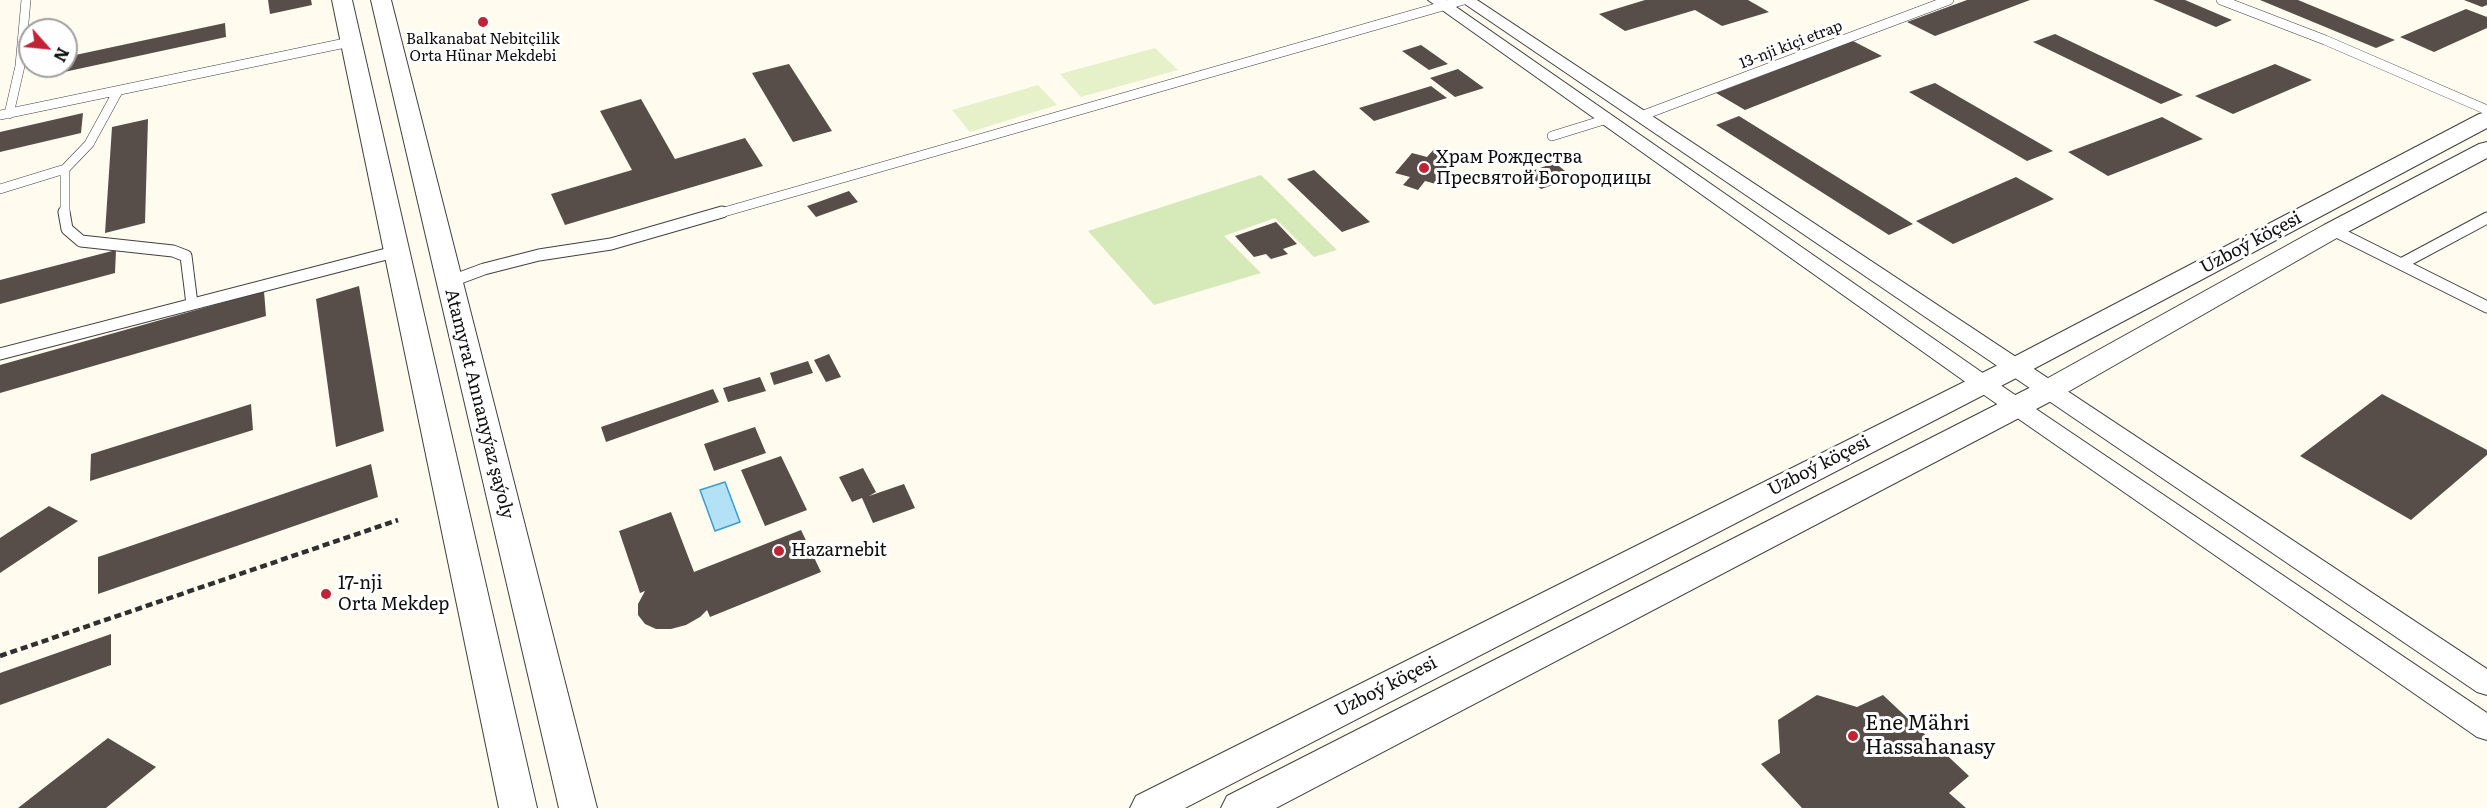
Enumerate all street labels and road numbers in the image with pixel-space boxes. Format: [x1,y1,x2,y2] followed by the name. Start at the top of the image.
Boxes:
[1737,17,1845,73] street label: 13-nji kiçi etrap
[2197,207,2305,279] street label: Uzboý köçesi
[440,287,518,521] street label: Atamyrat Annanyýaz şaýoly
[1764,431,1874,501] street label: Uzboý köçesi
[1331,652,1441,722] street label: Uzboý köçesi

